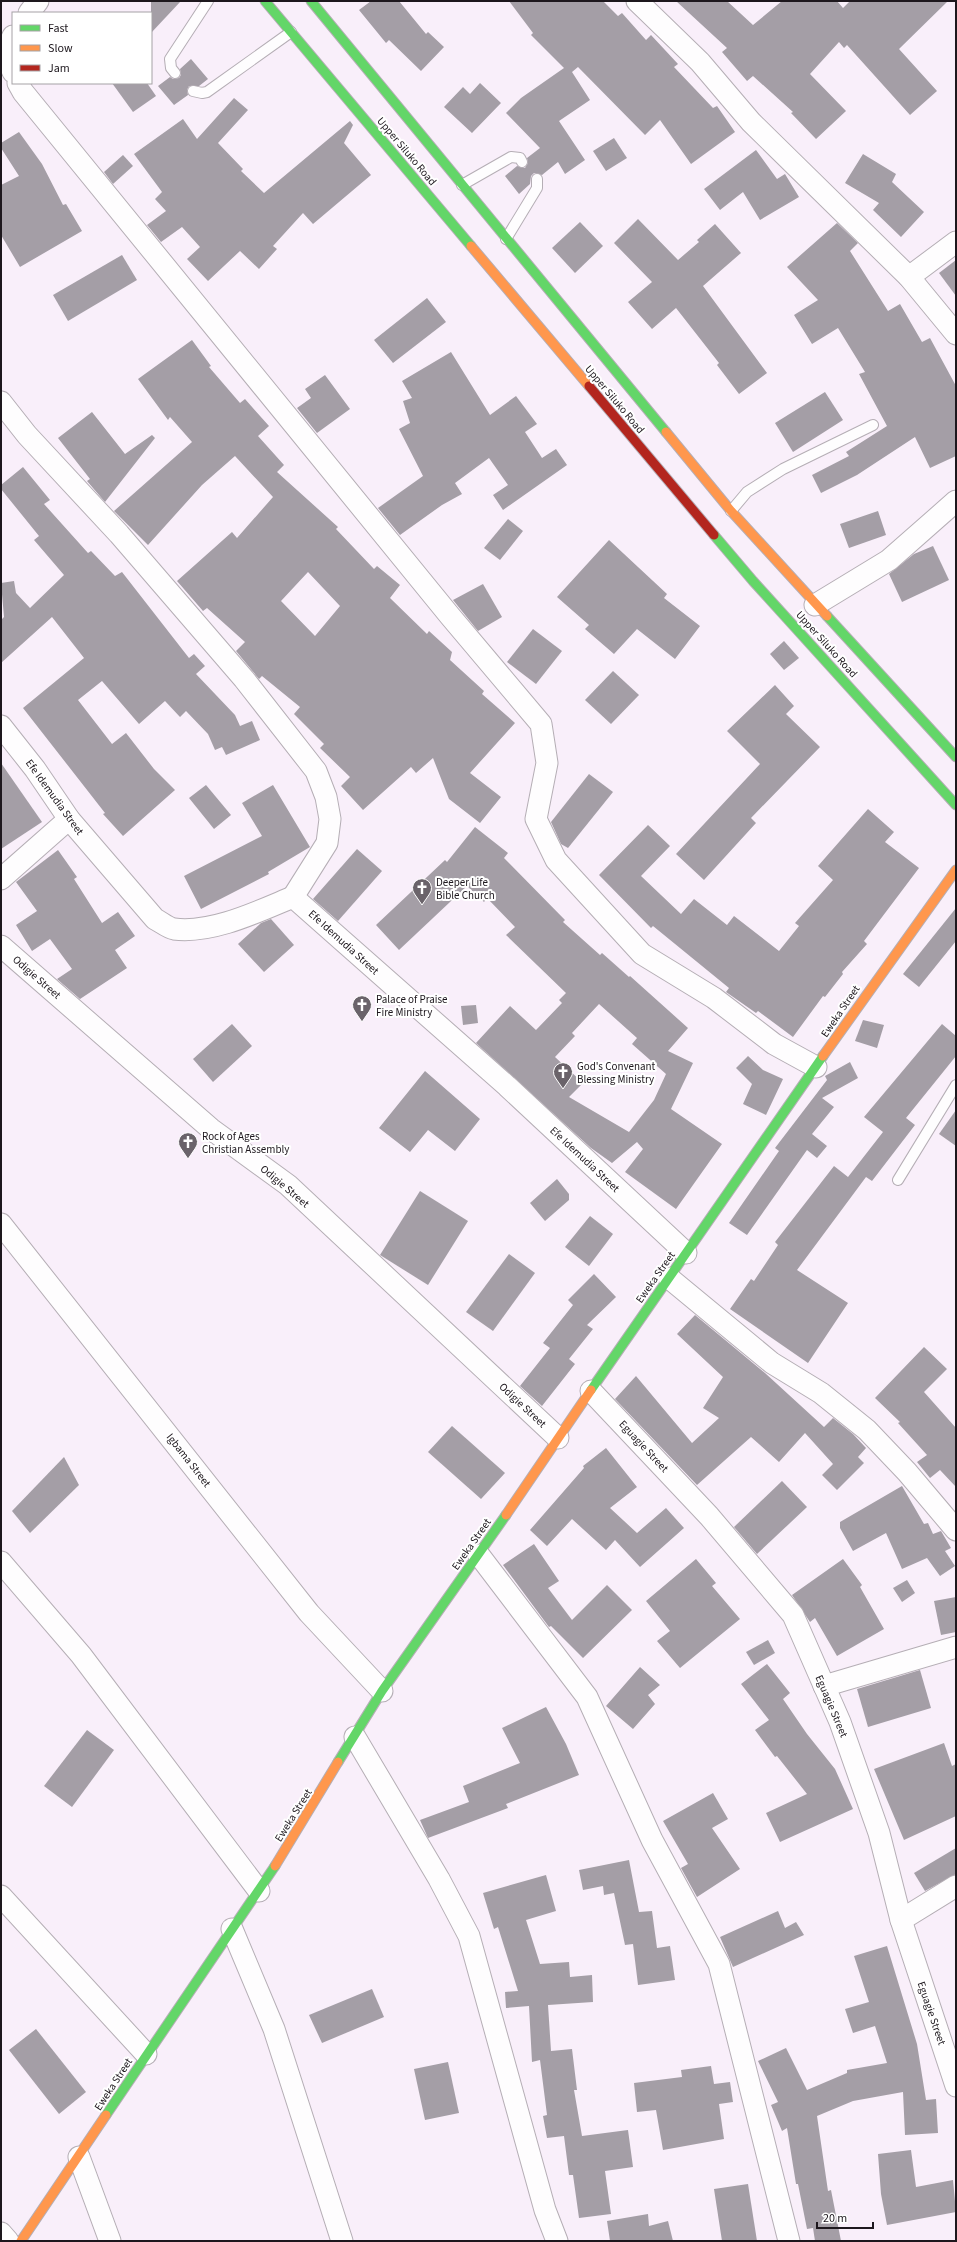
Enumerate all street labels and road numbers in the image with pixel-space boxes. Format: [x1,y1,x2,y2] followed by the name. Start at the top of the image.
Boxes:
[373,114,440,189] street label: Upper Siluko Road
[581,362,648,437] street label: Upper Siluko Road
[793,608,861,681] street label: Upper Siluko Road
[22,756,87,838] street label: Efe Idemudia Street
[305,907,382,978] street label: Efe Idemudia Street
[9,952,64,1003] street label: Odigie Street
[817,982,863,1040] street label: Eweka Street
[547,1123,623,1196] street label: Efe Idemudia Street
[257,1161,313,1211] street label: Odigie Street
[632,1248,679,1306] street label: Eweka Street
[496,1380,550,1431] street label: Odigie Street
[616,1417,672,1476] street label: Eguagie Street
[163,1430,214,1490] street label: Igbama Street
[448,1515,495,1573] street label: Eweka Street
[812,1673,852,1740] street label: Eguagie Street
[271,1786,316,1845] street label: Eweka Street
[914,1979,950,2047] street label: Eguagie Street
[91,2055,136,2113] street label: Eweka Street

